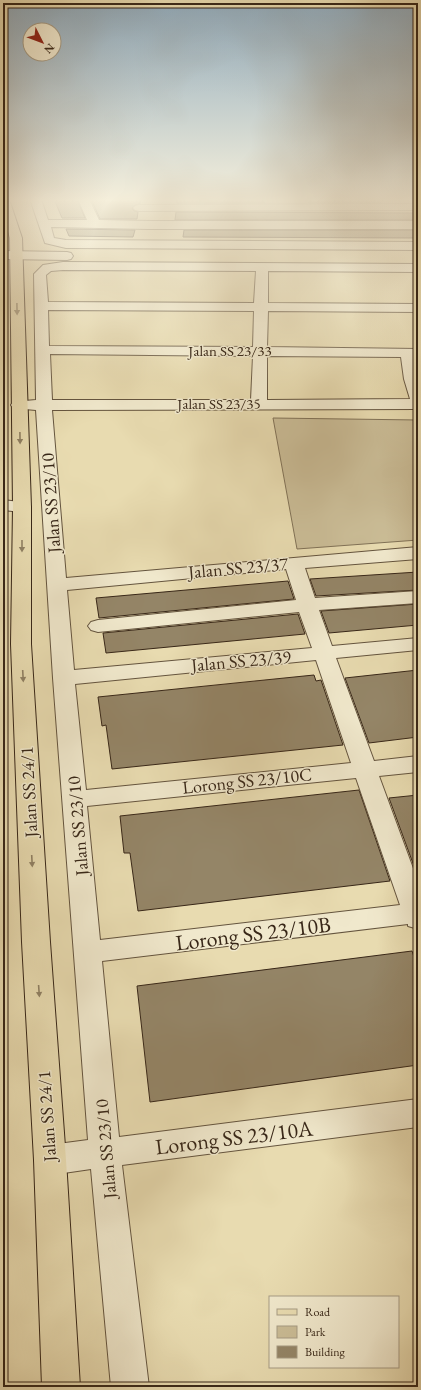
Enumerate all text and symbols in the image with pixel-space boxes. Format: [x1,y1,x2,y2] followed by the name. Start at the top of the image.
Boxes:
[22,22,62,62] north arrow
[41,41,58,57] text: N
[14,303,20,316] one-way arrow
[186,341,272,360] street label: Jalan SS 23/33
[175,394,261,413] street label: Jalan SS 23/35
[17,432,23,445] one-way arrow
[36,452,66,556] street label: Jalan SS 23/10
[19,540,25,553] one-way arrow
[185,552,289,583] street label: Jalan SS 23/37
[188,645,292,676] street label: Jalan SS 23/39
[19,670,26,682] one-way arrow
[15,746,42,840] street label: Jalan SS 24/1
[181,762,313,799] street label: Lorong SS 23/10C
[62,775,93,879] street label: Jalan SS 23/10
[29,855,35,868] one-way arrow
[174,910,333,957] street label: Lorong SS 23/10B
[36,985,43,997] one-way arrow
[32,1070,61,1164] street label: Jalan SS 24/1
[90,1098,121,1202] street label: Jalan SS 23/10
[154,1113,315,1162] street label: Lorong SS 23/10A
[269,1296,399,1368] legend
[305,1304,331,1320] text: Road
[305,1324,326,1340] text: Park
[305,1344,346,1360] text: Building

